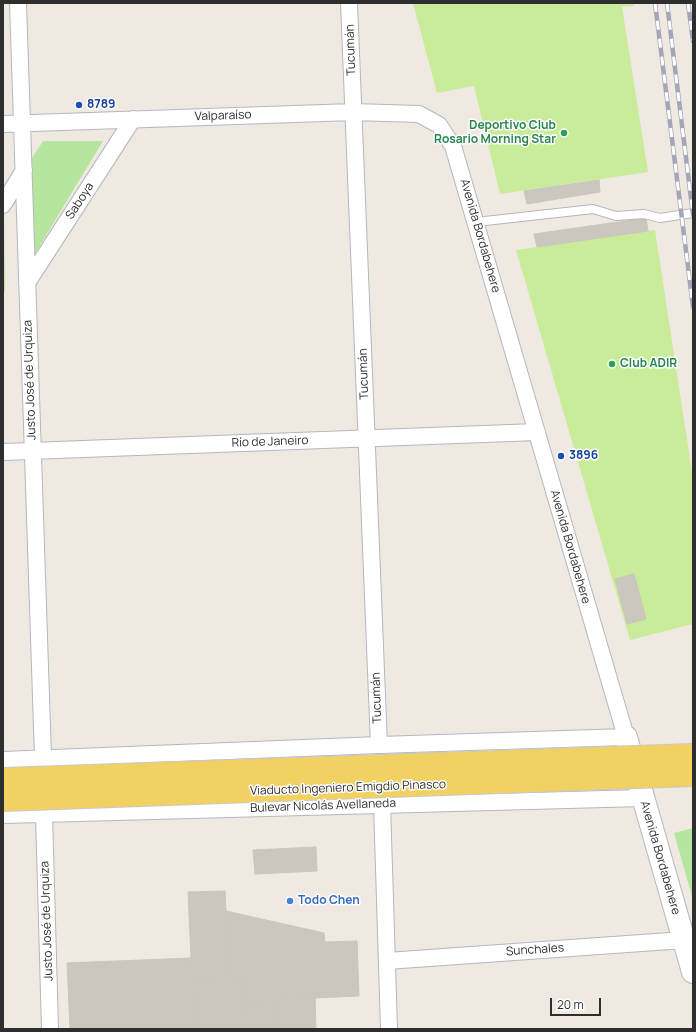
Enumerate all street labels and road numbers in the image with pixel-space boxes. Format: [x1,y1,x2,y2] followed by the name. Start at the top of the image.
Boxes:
[343,24,359,76] street label: Tucumán
[194,108,252,124] street label: Valparaíso
[457,177,503,295] street label: Avenida Bordabehere
[63,180,97,222] street label: Saboya
[21,320,39,440] street label: Justo José de Urquiza
[356,348,372,400] street label: Tucumán
[231,433,309,451] street label: Río de Janeiro
[547,488,593,606] street label: Avenida Bordabehere
[369,672,385,724] street label: Tucumán
[250,777,446,799] street label: Viaducto Ingeniero Emigdio Pinasco
[250,796,396,816] street label: Bulevar Nicolás Avellaneda
[637,799,683,917] street label: Avenida Bordabehere
[38,861,56,981] street label: Justo José de Urquiza
[505,941,565,959] street label: Sunchales

